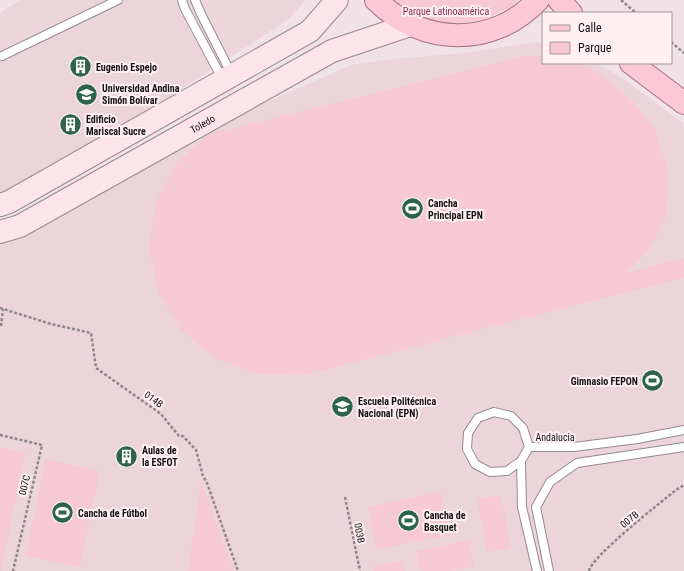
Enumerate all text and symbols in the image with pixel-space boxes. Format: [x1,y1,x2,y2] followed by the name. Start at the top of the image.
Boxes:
[403,6,489,17] park label: Parque Latinoamérica
[542,12,672,64] legend
[578,21,602,35] text: Calle
[578,41,612,55] text: Parque
[67,54,93,80] building icon: Eugenio Espejo
[96,62,157,73] place label: Eugenio Espejo
[73,81,99,107] school or university icon: Universidad Andina Simón Bolívar
[102,83,180,106] place label: Universidad Andina Simón Bolívar
[58,112,84,138] building icon: Edificio Mariscal Sucre
[188,113,217,135] street label: Toledo
[86,114,146,137] place label: Edificio Mariscal Sucre
[399,196,425,222] sports icon: Cancha Principal EPN
[428,198,483,221] place label: Cancha Principal EPN
[640,368,666,394] sports icon: Gimnasio FEPON
[571,376,638,387] place label: Gimnasio FEPON
[142,389,165,410] street label: 014B
[329,394,355,420] school or university icon: Escuela Politécnica Nacional (EPN)
[358,396,436,420] place label: Escuela Politécnica Nacional (EPN)
[535,432,575,443] street label: Andalucia
[114,443,140,469] building icon: Aulas de la ESFOT
[142,445,178,468] place label: Aulas de la ESFOT
[17,474,32,496] street label: 007C
[50,500,76,526] sports icon: Cancha de Fútbol
[78,508,147,519] place label: Cancha de Fútbol
[396,508,422,534] sports icon: Cancha de Basquet
[618,509,641,530] street label: 007B
[424,510,466,533] place label: Cancha de Basquet
[352,522,367,544] street label: 003B

